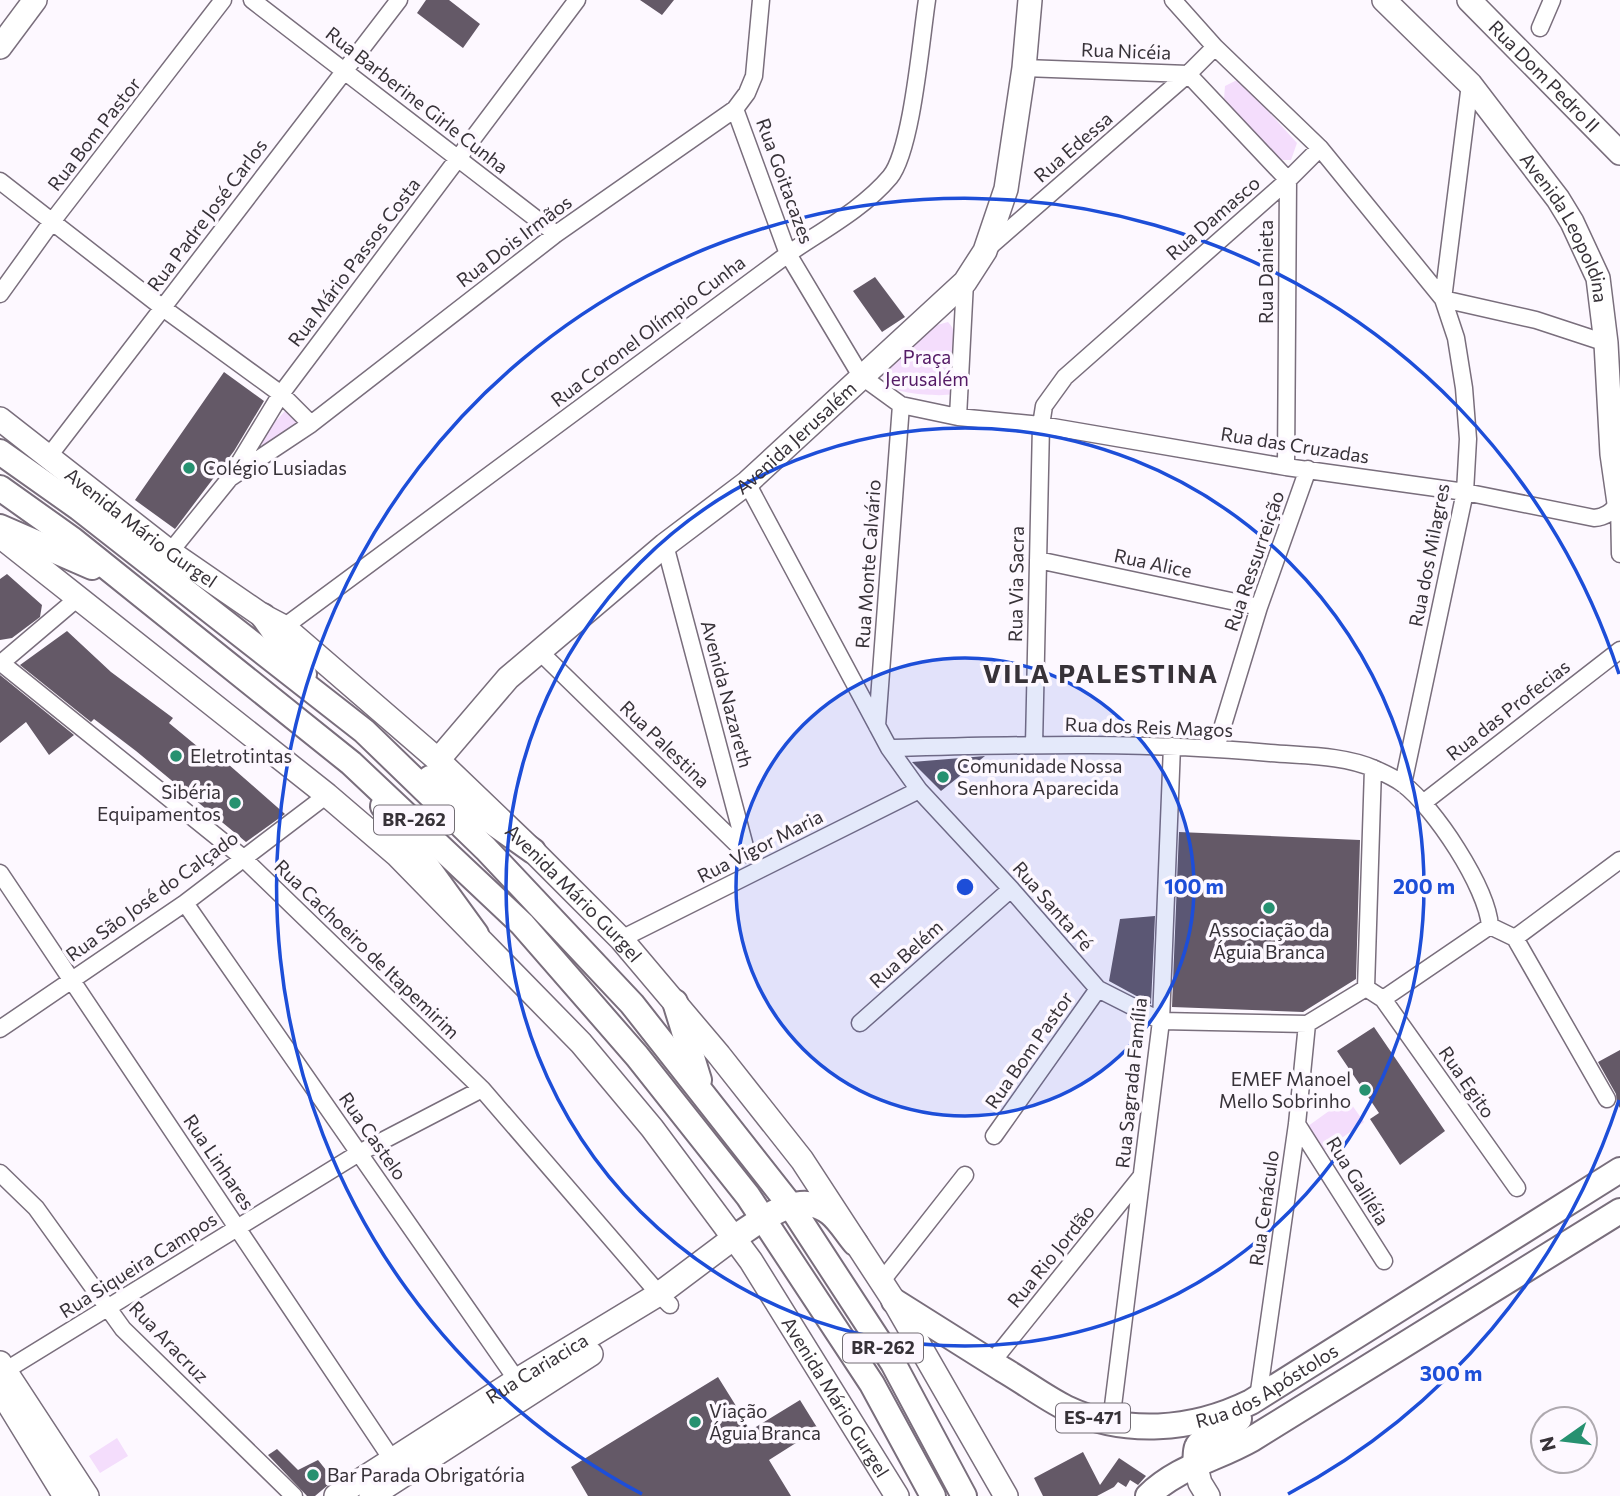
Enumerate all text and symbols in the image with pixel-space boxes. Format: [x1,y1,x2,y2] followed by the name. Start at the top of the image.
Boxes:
[1484,15,1605,137] street label: Rua Dom Pedro II
[322,21,513,178] street label: Rua Barberine Girle Cunha
[1081,37,1172,64] street label: Rua Nicéia
[42,72,145,195] street label: Rua Bom Pastor
[1029,106,1117,187] street label: Rua Edessa
[752,115,819,247] street label: Rua Goitacazes
[142,134,271,295] street label: Rua Padre José Carlos
[1516,148,1613,304] street label: Avenida Leopoldina
[1161,171,1264,265] street label: Rua Damasco
[283,173,425,351] street label: Rua Mário Passos Costa
[451,190,576,291] street label: Rua Dois Irmãos
[1254,220,1277,324] street label: Rua Danieta
[546,250,749,411] street label: Rua Coronel Olímpio Cunha
[885,345,969,390] park label: Praça Jerusalém
[731,376,861,499] street label: Avenida Jerusalém
[1219,421,1371,468] street label: Rua das Cruzadas
[203,456,347,479] place label: Colégio Lusiadas
[181,460,197,476] marker: Colégio Lusiadas
[61,462,222,592] street label: Avenida Mário Gurgel
[850,479,885,649] street label: Rua Monte Calvário
[1403,481,1454,628] street label: Rua dos Milagres
[1219,488,1288,634] street label: Rua Ressurreição
[1003,526,1028,642] street label: Rua Via Sacra
[1112,543,1194,582] street label: Rua Alice
[697,618,758,770] street label: Avenida Nazareth
[1441,654,1574,765] street label: Rua das Profecias
[983,657,1219,688] district label: VILA PALESTINA
[616,695,715,792] street label: Rua Palestina
[1064,712,1234,741] street label: Rua dos Reis Magos
[190,744,292,767] place label: Eletrotintas
[168,748,184,764] marker: Eletrotintas
[957,754,1123,799] place label: Comunidade Nossa Senhora Aparecida
[935,769,951,785] marker: Comunidade Nossa Senhora Aparecida
[97,780,221,825] place label: Sibéria Equipamentos
[227,795,243,811] marker: Sibéria Equipamentos
[693,804,826,887] street label: Rua Vigor Maria
[374,806,454,834] road number: BR-262
[501,819,647,966] street label: Avenida Mário Gurgel
[61,825,242,966] street label: Rua São José do Calçado
[270,854,465,1043] street label: Rua Cachoeiro de Itapemirim
[1008,856,1098,955] street label: Rua Santa Fé
[1164,873,1224,898] text: 100 m
[1393,873,1455,898] text: 200 m
[953,875,977,899] centre of rings
[1261,900,1277,916] marker: Associação da Águia Branca
[864,915,947,992] street label: Rua Belém
[1208,918,1330,963] place label: Associação da Águia Branca
[980,986,1078,1113] street label: Rua Bom Pastor
[1110,996,1151,1170] street label: Rua Sagrada Família
[1434,1041,1500,1122] street label: Rua Egito
[1219,1067,1351,1112] place label: EMEF Manoel Mello Sobrinho
[1357,1082,1373,1098] marker: EMEF Manoel Mello Sobrinho
[335,1087,412,1184] street label: Rua Castelo
[179,1110,260,1214] street label: Rua Linhares
[1322,1132,1395,1229] street label: Rua Galiléia
[1244,1149,1283,1267] street label: Rua Cenáculo
[1002,1200,1099,1312] street label: Rua Rio Jordão
[55,1207,221,1322] street label: Rua Siqueira Campos
[125,1296,214,1387] street label: Rua Aracruz
[777,1312,894,1481] street label: Avenida Mário Gurgel
[481,1328,592,1408] street label: Rua Cariacica
[843,1334,923,1363] road number: BR-262
[1193,1338,1342,1432] street label: Rua dos Apóstolos
[1420,1360,1482,1385] text: 300 m
[709,1399,821,1444] place label: Viação Águia Branca
[1056,1404,1130,1433] road number: ES-471
[1529,1405,1599,1475] north arrow
[687,1414,703,1430] marker: Viação Águia Branca
[1534,1435,1560,1454] text: N
[327,1463,525,1486] place label: Bar Parada Obrigatória
[305,1467,321,1483] marker: Bar Parada Obrigatória

